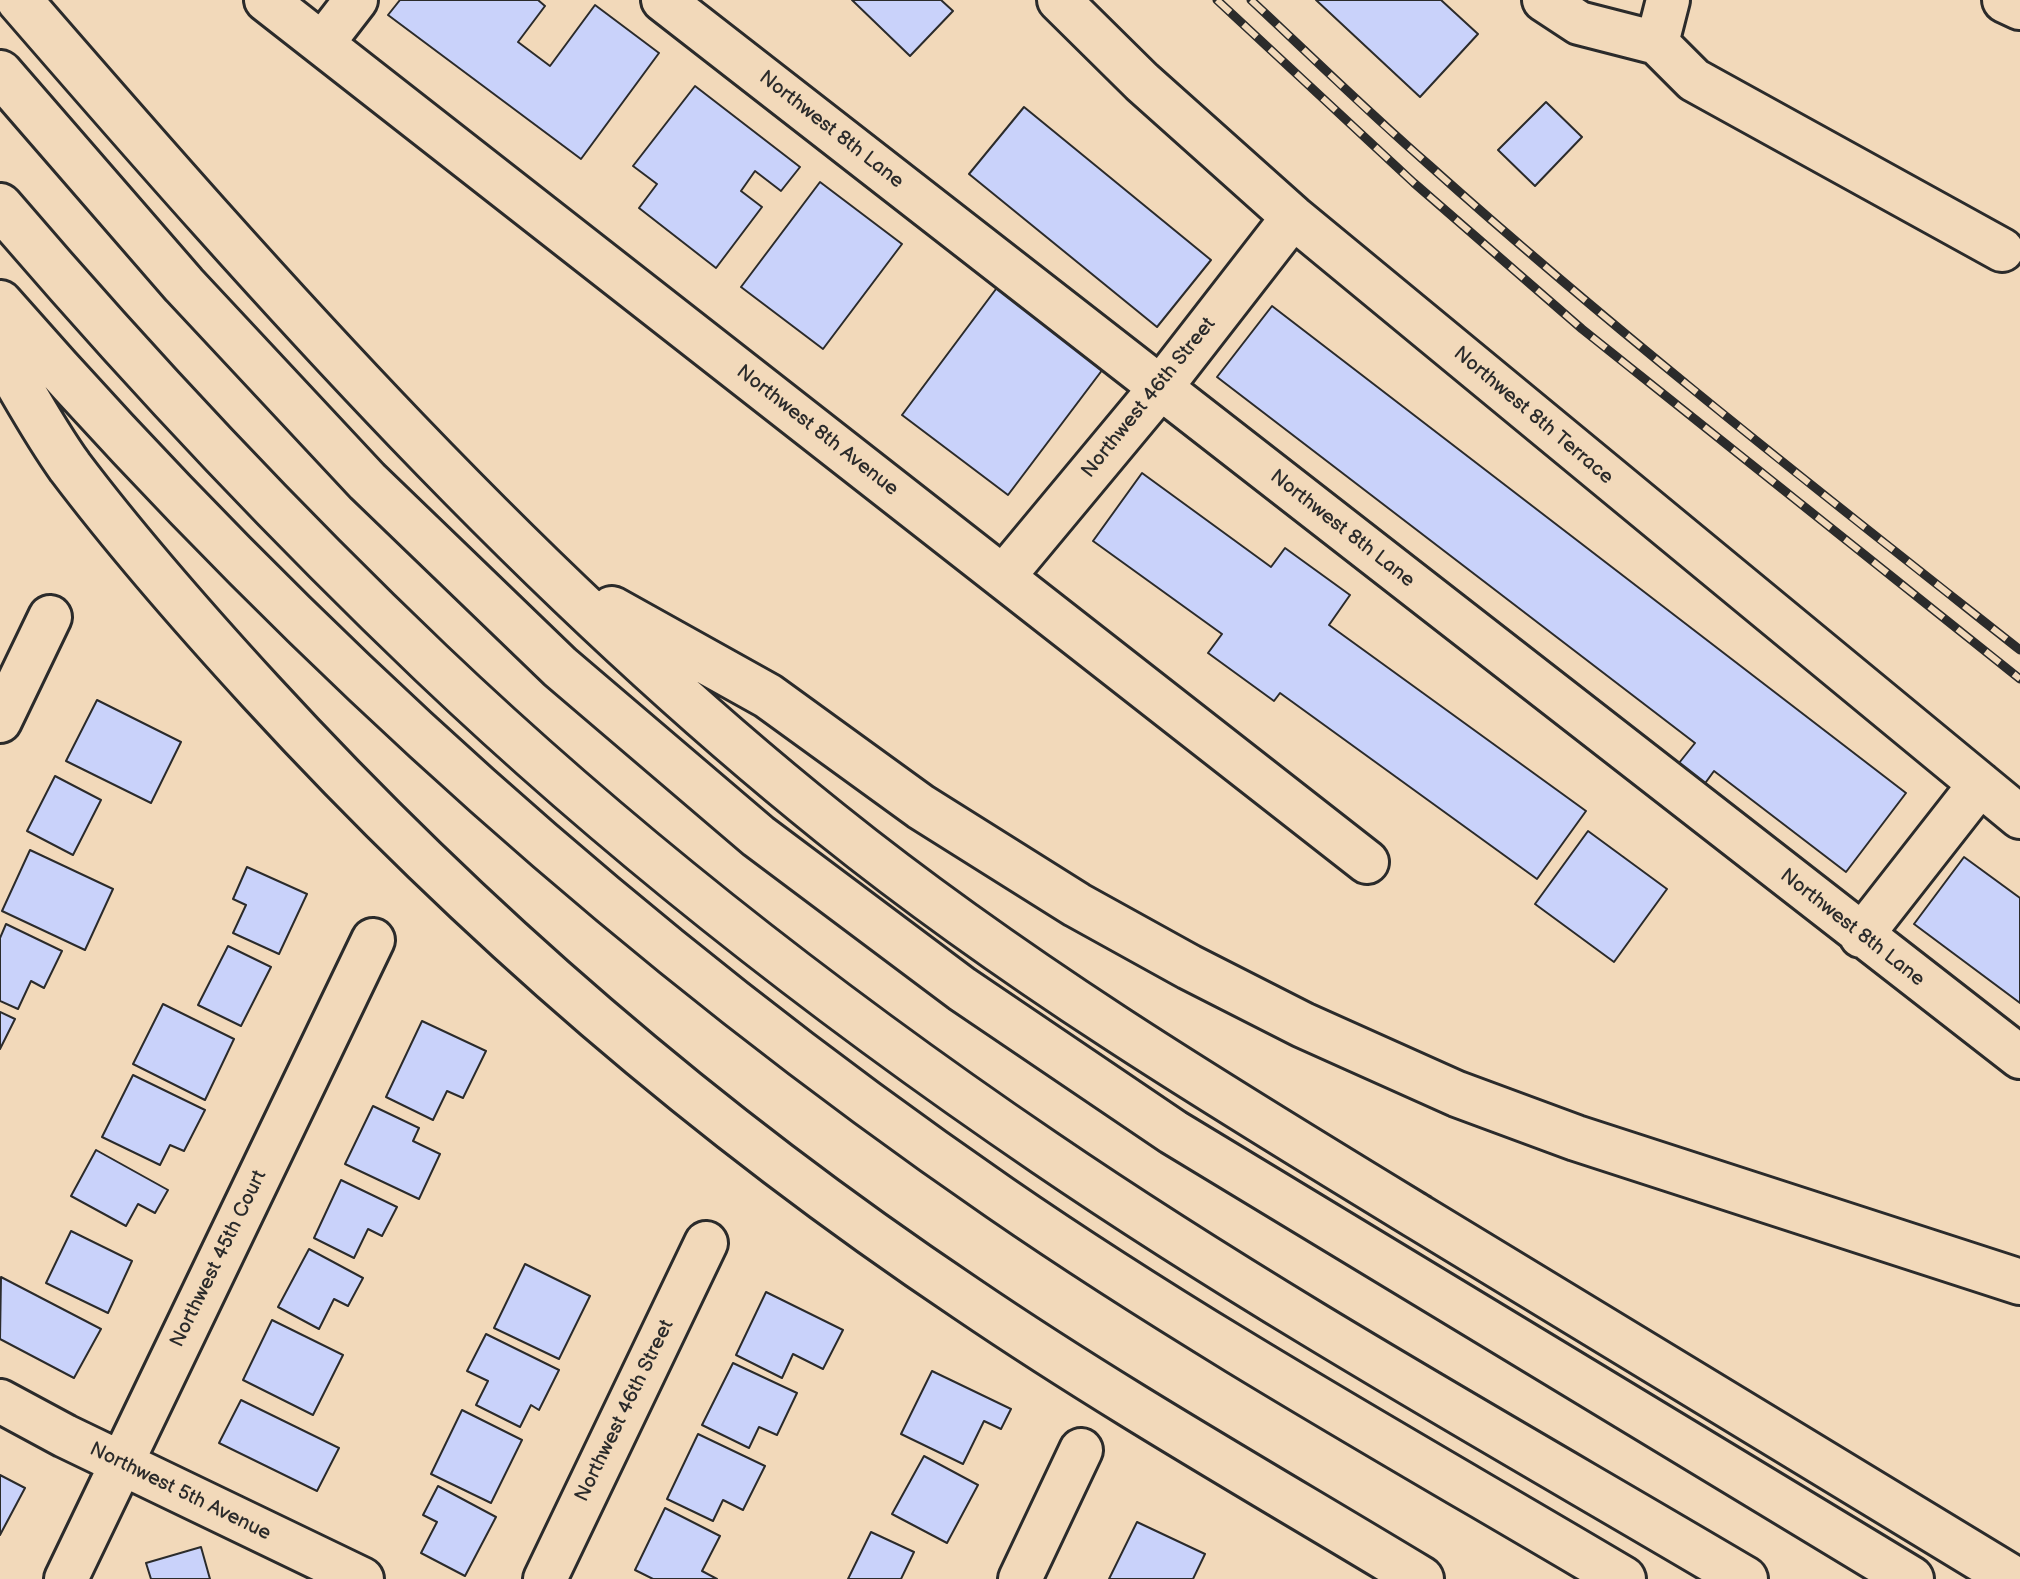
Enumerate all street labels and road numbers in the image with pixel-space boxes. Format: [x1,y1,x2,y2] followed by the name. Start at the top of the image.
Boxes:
[754,66,908,194] street label: Northwest 8th Lane
[1077,313,1221,483] street label: Northwest 46th Street
[1448,342,1618,490] street label: Northwest 8th Terrace
[731,360,903,502] street label: Northwest 8th Avenue
[1265,465,1419,593] street label: Northwest 8th Lane
[1775,864,1929,992] street label: Northwest 8th Lane
[166,1167,272,1351] street label: Northwest 45th Court
[571,1316,679,1506] street label: Northwest 46th Street
[85,1438,275,1546] street label: Northwest 5th Avenue

